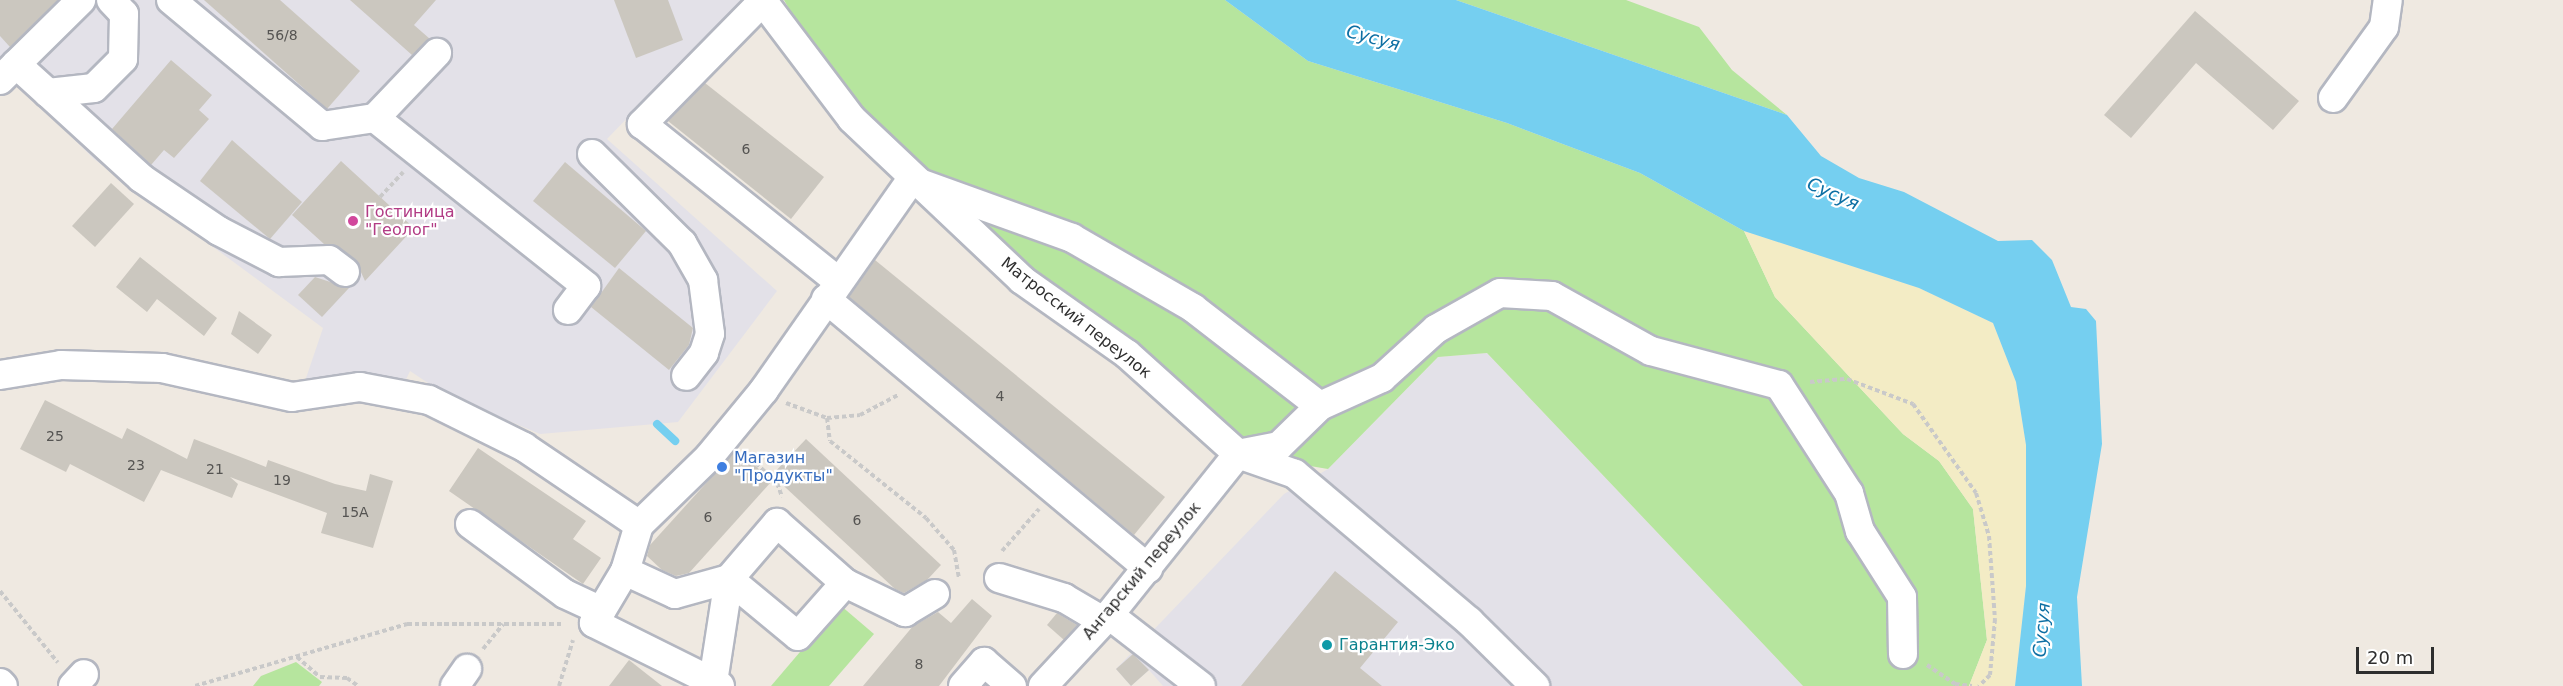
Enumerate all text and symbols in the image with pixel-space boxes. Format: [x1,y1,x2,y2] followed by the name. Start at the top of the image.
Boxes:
[1344,21,1402,55] water label: Сусуя
[266,27,298,43] house number: 56/8
[742,141,750,157] house number: 6
[1804,173,1862,215] water label: Сусуя
[365,202,455,240] place label: Гостиница "Геолог"
[346,214,360,228] marker: Гостиница "Геолог"
[997,253,1155,383] street label: Матросский переулок
[996,388,1004,404] house number: 4
[46,428,64,444] house number: 25
[734,448,833,486] place label: Магазин "Продукты"
[127,457,145,473] house number: 23
[715,460,729,474] marker: Магазин "Продукты"
[206,461,224,477] house number: 21
[273,472,291,488] house number: 19
[1079,498,1205,644] street label: Ангарский переулок
[341,504,369,520] house number: 15А
[704,509,712,525] house number: 6
[853,512,861,528] house number: 6
[2029,602,2055,658] water label: Сусуя
[1339,635,1455,655] place label: Гарантия-Эко
[2359,635,2437,673] scale bar
[1320,638,1334,652] marker: Гарантия-Эко
[2367,647,2413,668] text: 20 m
[915,656,923,672] house number: 8

